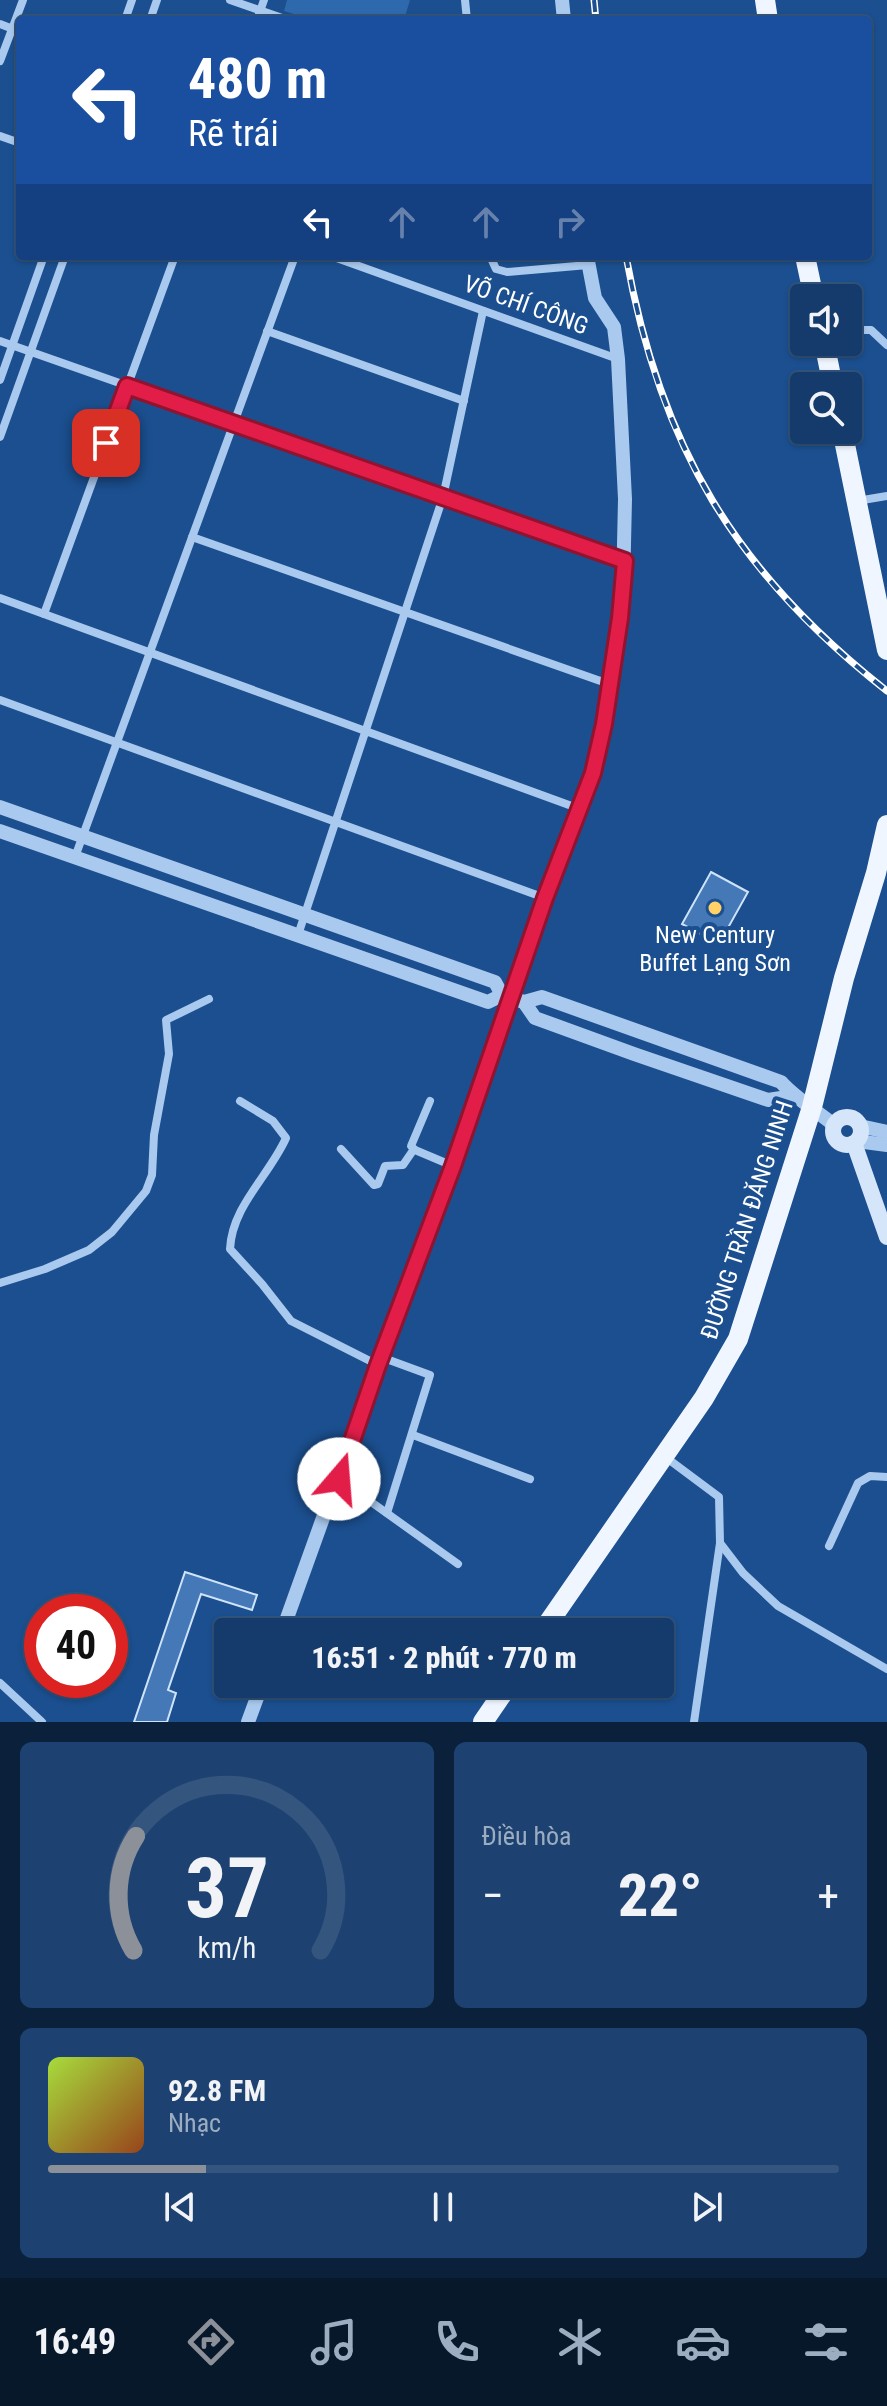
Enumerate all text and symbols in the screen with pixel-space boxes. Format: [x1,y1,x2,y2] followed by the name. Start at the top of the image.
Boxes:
[188,46,327,112] text: 480 m
[56,48,160,152] icon: left
[188,113,279,155] text: Rẽ trái
[296,200,340,244] icon: left
[380,200,424,244] icon: ahead
[464,200,508,244] icon: ahead
[548,200,592,244] icon: right
[460,270,592,340] street label: VÕ CHÍ CÔNG
[790,284,862,444] map controls
[790,284,862,356] button: sound
[790,372,862,444] button: search
[72,409,140,477] pin
[84,421,128,465] icon: arrive
[706,899,724,917] marker: New Century Buffet Lạng Sơn
[639,921,791,977] place label: New Century Buffet Lạng Sơn
[693,1097,799,1343] street label: ĐƯỜNG TRẦN ĐĂNG NINH
[297,1437,381,1521] position arrow
[24,1594,128,1698] speed limit sign: 40
[311,1640,577,1675] text: 16:51 · 2 phút · 770 m
[482,1821,571,1851] text: Điều hòa
[185,1840,269,1937] text: 37
[618,1860,703,1931] text: 22°
[482,1870,504,1922] text: −
[817,1870,839,1922] text: +
[197,1931,256,1965] text: km/h
[168,2073,266,2108] text: 92.8 FM
[168,2108,221,2138] text: Nhạc
[158,2185,202,2229] icon: previous
[421,2185,465,2229] icon: pause
[685,2185,729,2229] icon: next
[183,2314,239,2370] icon: directions
[306,2314,362,2370] icon: music
[429,2314,485,2370] icon: phone
[552,2314,608,2370] icon: climate
[675,2314,731,2370] icon: car
[798,2314,854,2370] icon: filters
[33,2321,116,2363] text: 16:49

